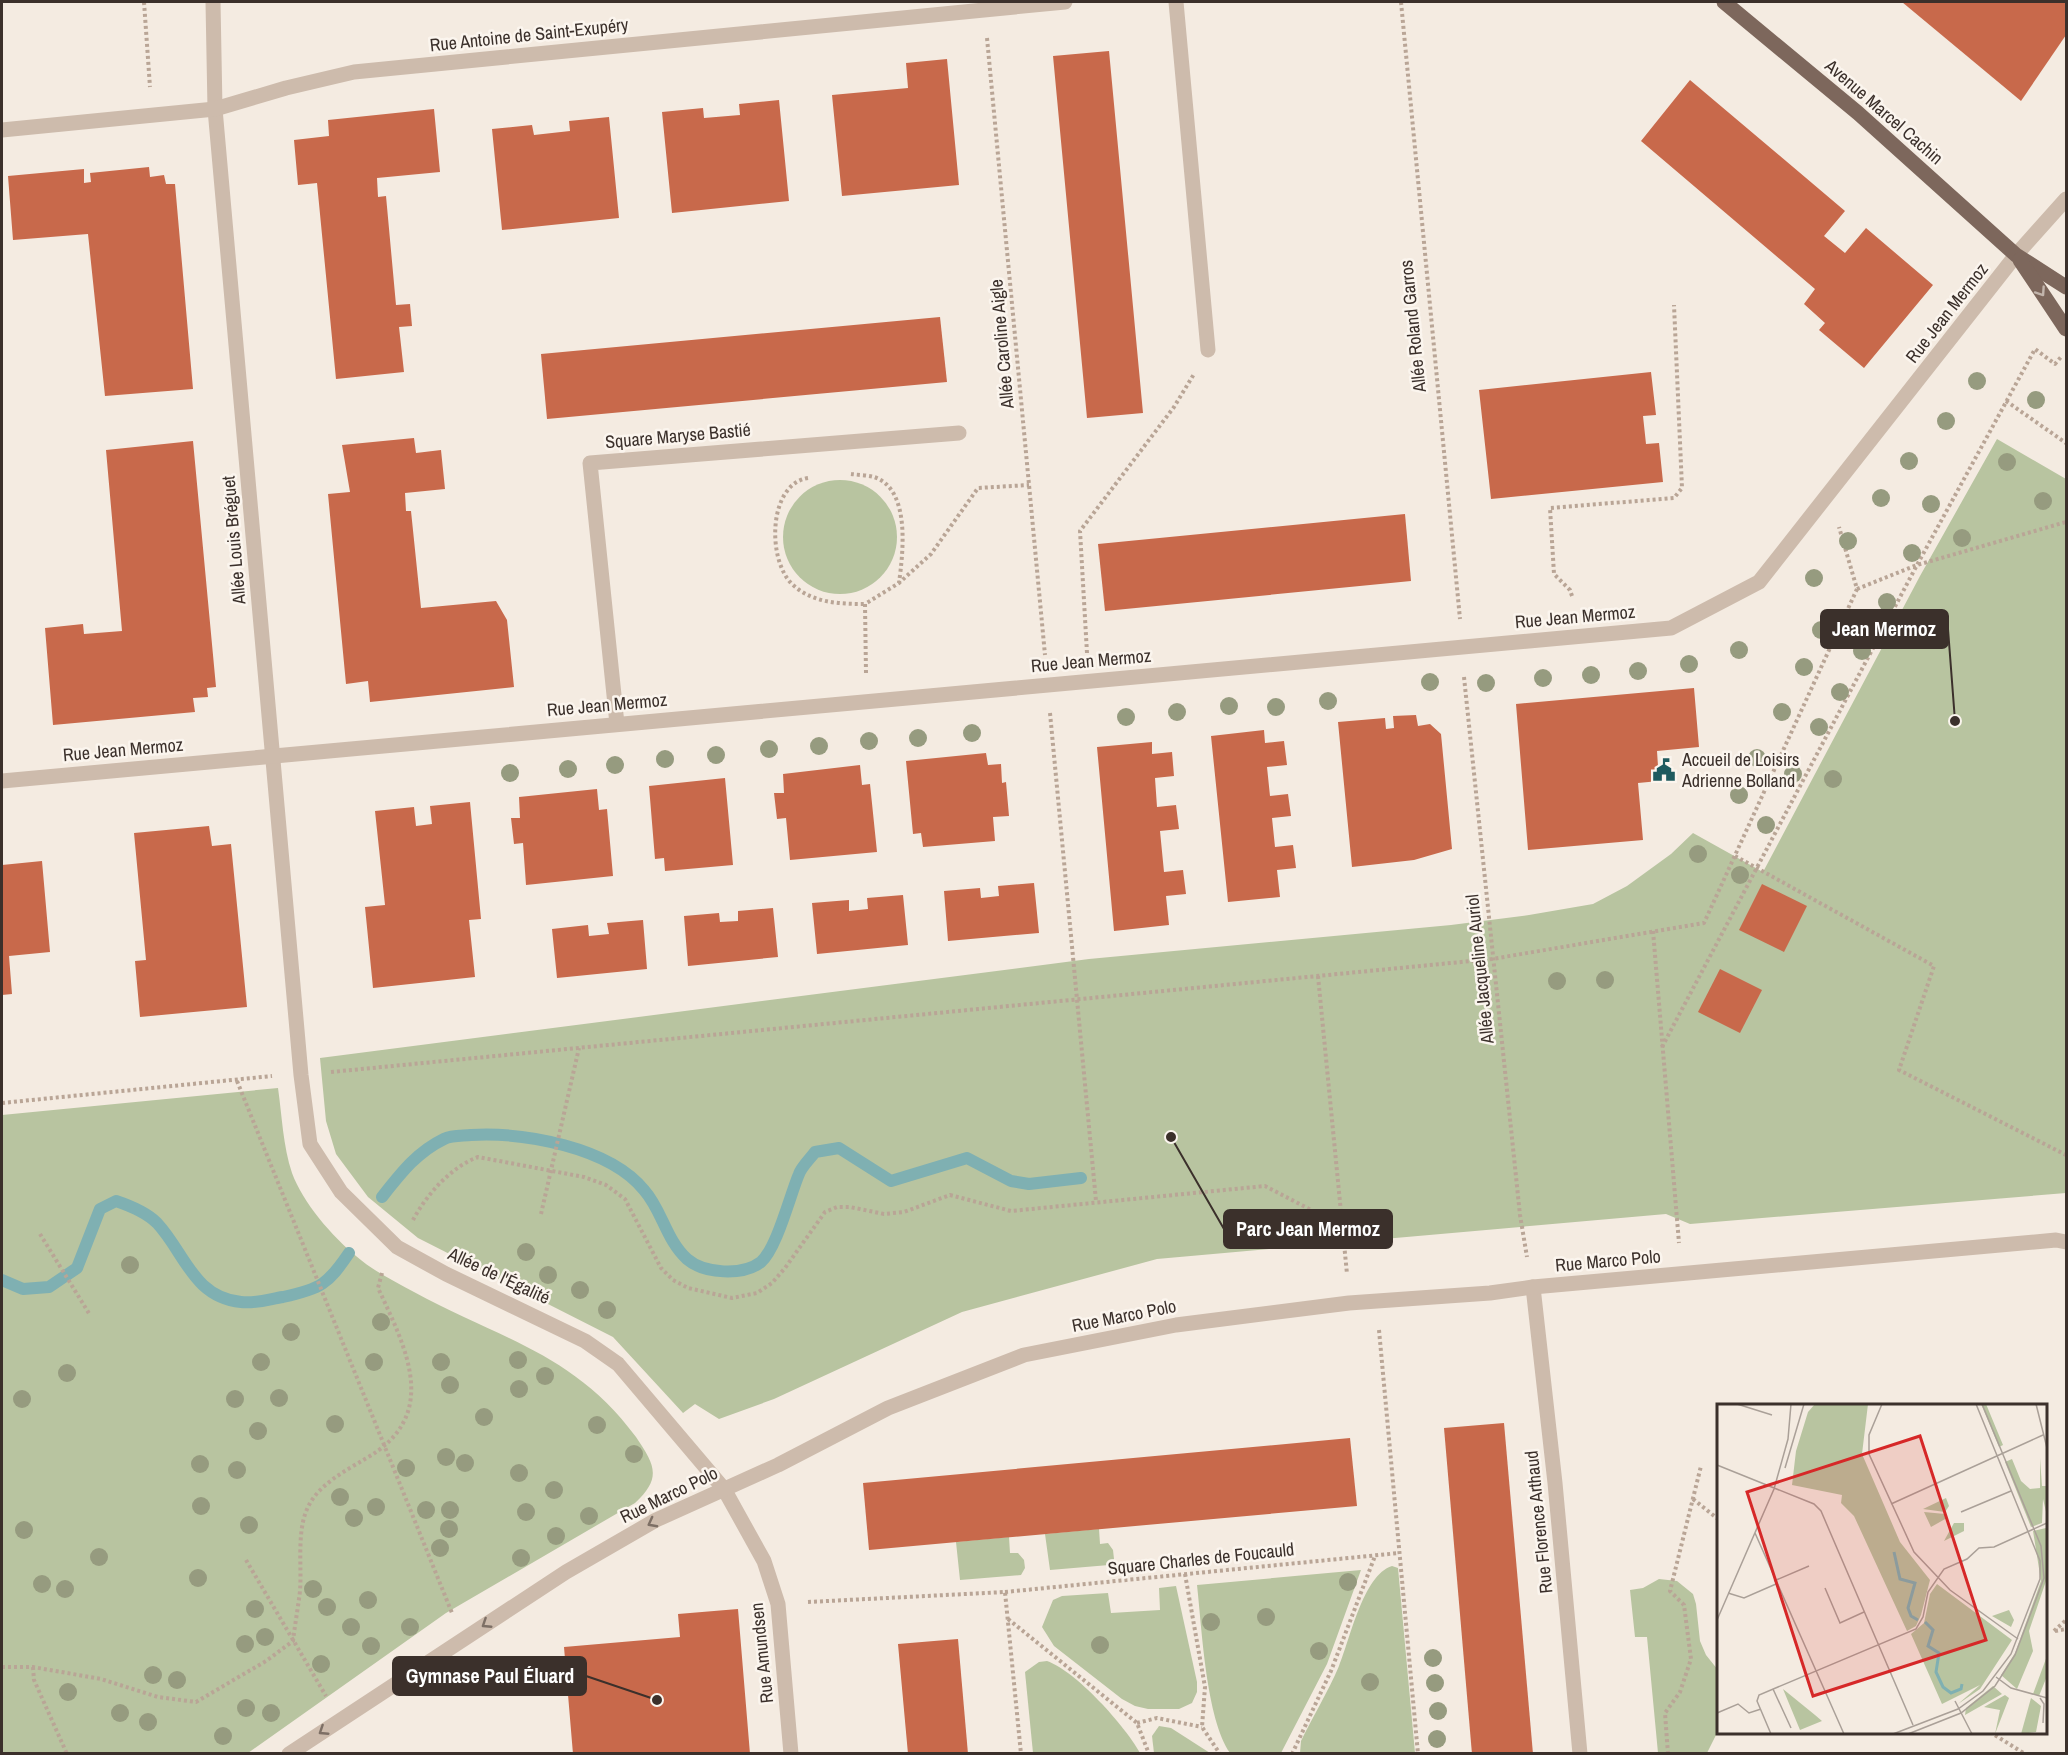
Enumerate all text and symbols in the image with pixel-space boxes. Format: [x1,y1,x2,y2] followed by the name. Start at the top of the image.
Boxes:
[428,12,630,57] street label: Rue Antoine de Saint-Exupéry
[1819,53,1949,170] street label: Avenue Marcel Cachin
[1900,257,1994,368] street label: Rue Jean Mermoz
[1393,259,1432,394] street label: Allée Roland Garros
[983,278,1020,411] street label: Allée Caroline Aigle
[2034,285,2045,296] one-way arrow
[604,417,752,454] street label: Square Maryse Bastié
[215,475,252,606] street label: Allée Louis Bréguet
[1514,599,1636,634] street label: Rue Jean Mermoz
[1821,610,1948,648] callout: Jean Mermoz
[1832,615,1936,642] text: Jean Mermoz
[1030,643,1152,678] street label: Rue Jean Mermoz
[546,687,668,722] street label: Rue Jean Mermoz
[62,732,184,767] street label: Rue Jean Mermoz
[1681,747,1799,793] place label: Accueil de Loisirs Adrienne Bolland
[1651,757,1677,783] public building icon: Accueil de Loisirs Adrienne Bolland
[1459,893,1500,1046] street label: Allée Jacqueline Auriol
[1224,1210,1392,1248] callout: Parc Jean Mermoz
[1236,1215,1380,1242] text: Parc Jean Mermoz
[443,1241,554,1310] street label: Allée de l'Égalité
[1554,1243,1662,1278] street label: Rue Marco Polo
[1070,1293,1178,1338] street label: Rue Marco Polo
[1717,1404,2047,1734] inset map
[1519,1449,1558,1595] street label: Rue Florence Arthaud
[616,1460,722,1529] street label: Rue Marco Polo
[648,1516,659,1527] one-way arrow
[1107,1536,1295,1581] street label: Square Charles de Foucauld
[744,1602,779,1705] street label: Rue Amundsen
[482,1617,493,1628] one-way arrow
[393,1657,586,1695] callout: Gymnase Paul Éluard
[406,1662,574,1689] text: Gymnase Paul Éluard
[319,1724,330,1735] one-way arrow

